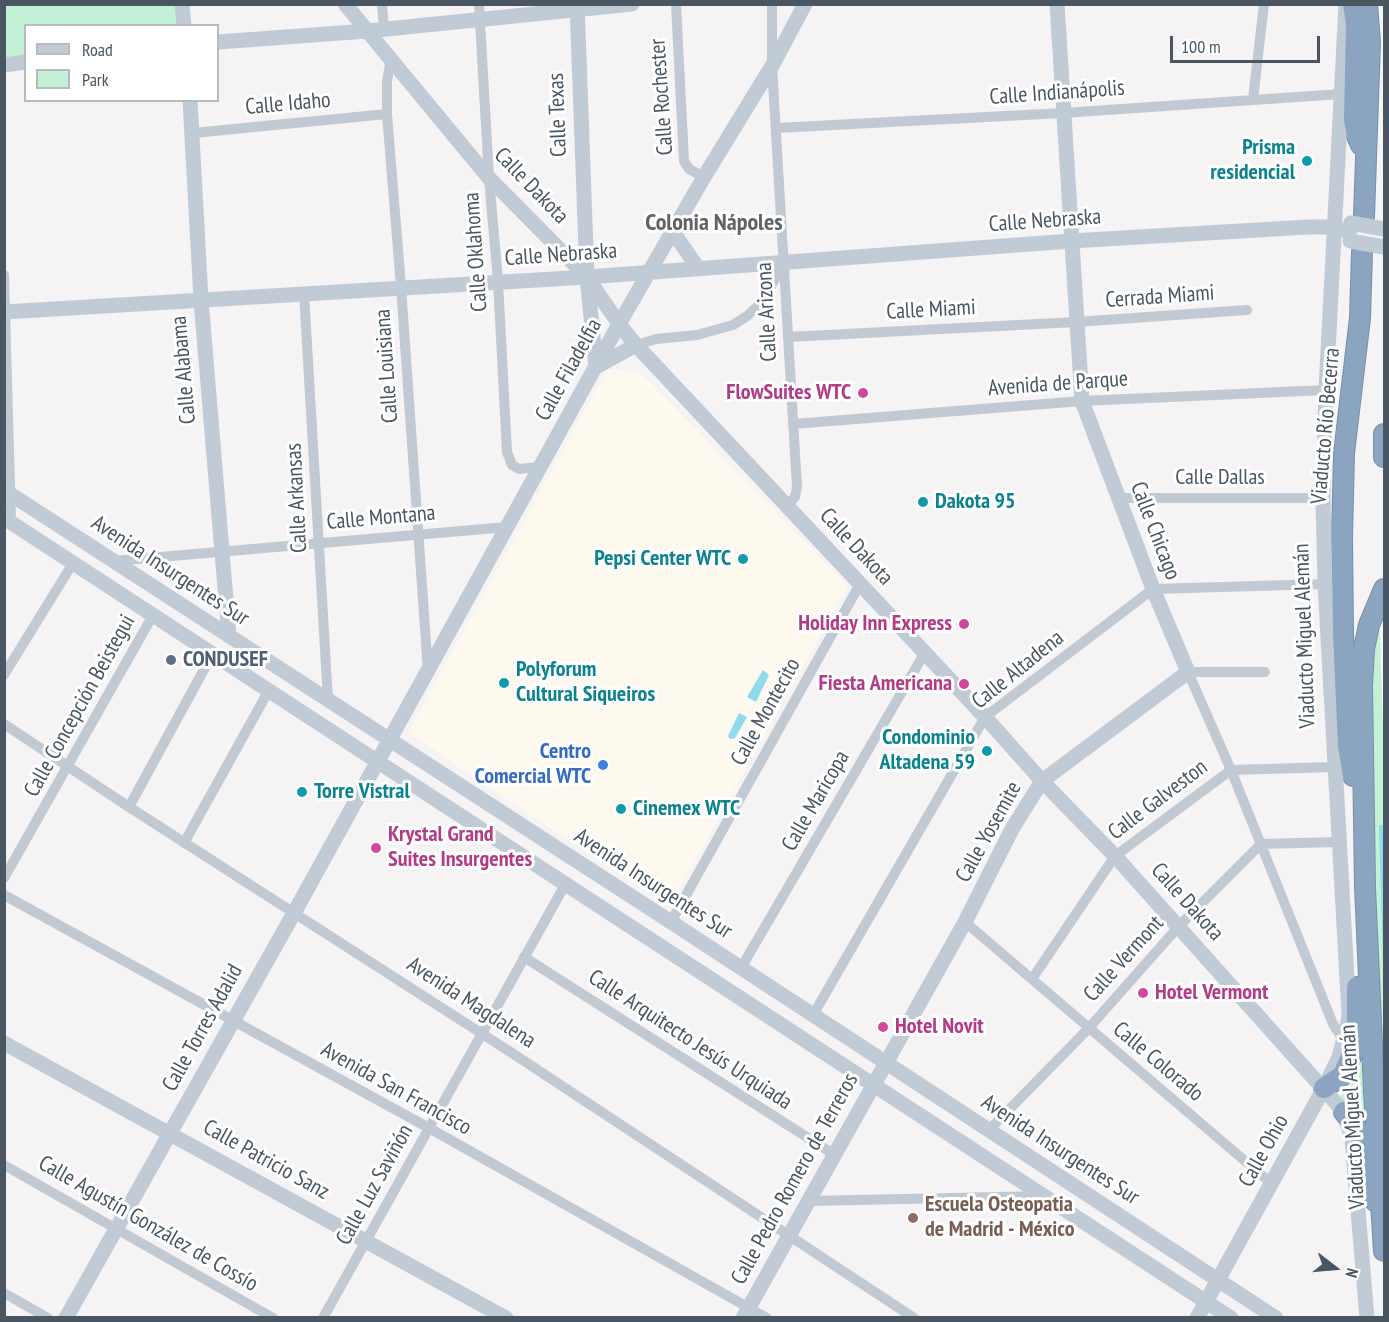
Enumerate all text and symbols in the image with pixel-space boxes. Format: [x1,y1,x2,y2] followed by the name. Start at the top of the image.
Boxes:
[24,24,219,102] legend
[1173,24,1323,62] scale bar
[1181,35,1221,58] text: 100 m
[82,38,113,61] text: Road
[645,38,679,156] street label: Calle Rochester
[82,68,109,91] text: Park
[543,72,573,158] street label: Calle Texas
[989,75,1125,111] street label: Calle Indianápolis
[244,87,332,121] street label: Calle Idaho
[1210,135,1295,186] place label: Prisma residencial
[488,142,574,230] street label: Calle Dakota
[1300,154,1314,168] marker: Prisma residencial
[459,192,493,312] street label: Calle Oklahoma
[988,204,1102,238] street label: Calle Nebraska
[645,209,783,237] district label: Colonia Nápoles
[504,238,618,272] street label: Calle Nebraska
[751,262,783,362] street label: Calle Arizona
[1105,280,1215,314] street label: Cerrada Miami
[886,294,976,326] street label: Calle Miami
[370,308,404,424] street label: Calle Louisiana
[530,314,608,426] street label: Calle Filadelfia
[166,315,202,425] street label: Calle Alabama
[1306,347,1346,505] street label: Viaducto Río Becerra
[987,366,1129,402] street label: Avenida de Parque
[726,380,851,406] place label: FlowSuites WTC
[856,386,870,400] marker: FlowSuites WTC
[281,443,313,553] street label: Calle Arkansas
[1175,465,1265,491] street label: Calle Dallas
[1124,478,1186,584] street label: Calle Chicago
[935,489,1016,515] place label: Dakota 95
[916,495,930,509] marker: Dakota 95
[326,500,436,536] street label: Calle Montana
[814,503,898,591] street label: Calle Dakota
[86,510,254,632] street label: Avenida Insurgentes Sur
[1289,543,1321,729] street label: Viaducto Miguel Alemán
[594,546,731,572] place label: Pepsi Center WTC
[736,552,750,566] marker: Pepsi Center WTC
[19,610,141,802] street label: Calle Concepción Beistegui
[798,611,952,637] place label: Holiday Inn Express
[957,617,971,631] marker: Holiday Inn Express
[967,625,1069,715] street label: Calle Altadena
[183,647,268,673] place label: CONDUSEF
[164,653,178,667] marker: CONDUSEF
[726,654,806,770] street label: Calle Montecito
[516,657,655,708] place label: Polyforum Cultural Siqueiros
[819,671,952,697] place label: Fiesta Americana
[497,676,511,690] marker: Polyforum Cultural Siqueiros
[957,677,971,691] marker: Fiesta Americana
[879,725,975,776] place label: Condominio Altadena 59
[475,739,591,790] place label: Centro Comercial WTC
[980,744,994,758] marker: Condominio Altadena 59
[777,746,855,856] street label: Calle Maricopa
[1103,754,1213,846] street label: Calle Galveston
[596,758,610,772] marker: Centro Comercial WTC
[951,777,1027,887] street label: Calle Yosemite
[314,779,410,805] place label: Torre Vistral
[295,785,309,799] marker: Torre Vistral
[633,796,740,822] place label: Cinemex WTC
[614,802,628,816] marker: Cinemex WTC
[388,822,532,873] place label: Krystal Grand Suites Insurgentes
[569,823,737,945] street label: Avenida Insurgentes Sur
[369,841,383,855] marker: Krystal Grand Suites Insurgentes
[1145,858,1229,946] street label: Calle Dakota
[1079,911,1169,1007] street label: Calle Vermont
[402,952,540,1054] street label: Avenida Magdalena
[157,960,249,1096] street label: Calle Torres Adalid
[583,964,797,1116] street label: Calle Arquitecto Jesús Urquiada
[1155,980,1268,1006] place label: Hotel Vermont
[1136,986,1150,1000] marker: Hotel Vermont
[895,1014,984,1040] place label: Hotel Novit
[1107,1017,1209,1107] street label: Calle Colorado
[876,1020,890,1034] marker: Hotel Novit
[1335,1024,1371,1210] street label: Viaducto Miguel Alemán
[316,1037,476,1141] street label: Avenida San Francisco
[726,1069,864,1289] street label: Calle Pedro Romero de Terreros
[976,1089,1144,1211] street label: Avenida Insurgentes Sur
[1233,1110,1295,1192] street label: Calle Ohio
[198,1114,334,1206] street label: Calle Patricio Sanz
[331,1120,419,1250] street label: Calle Luz Saviñón
[34,1150,262,1298] street label: Calle Agustín González de Cossío
[925,1192,1074,1244] place label: Escuela Osteopatia de Madrid - México
[906,1211,920,1225] marker: Escuela Osteopatia de Madrid - México
[1305,1238,1365,1298] north arrow
[1342,1266,1363,1280] text: N

